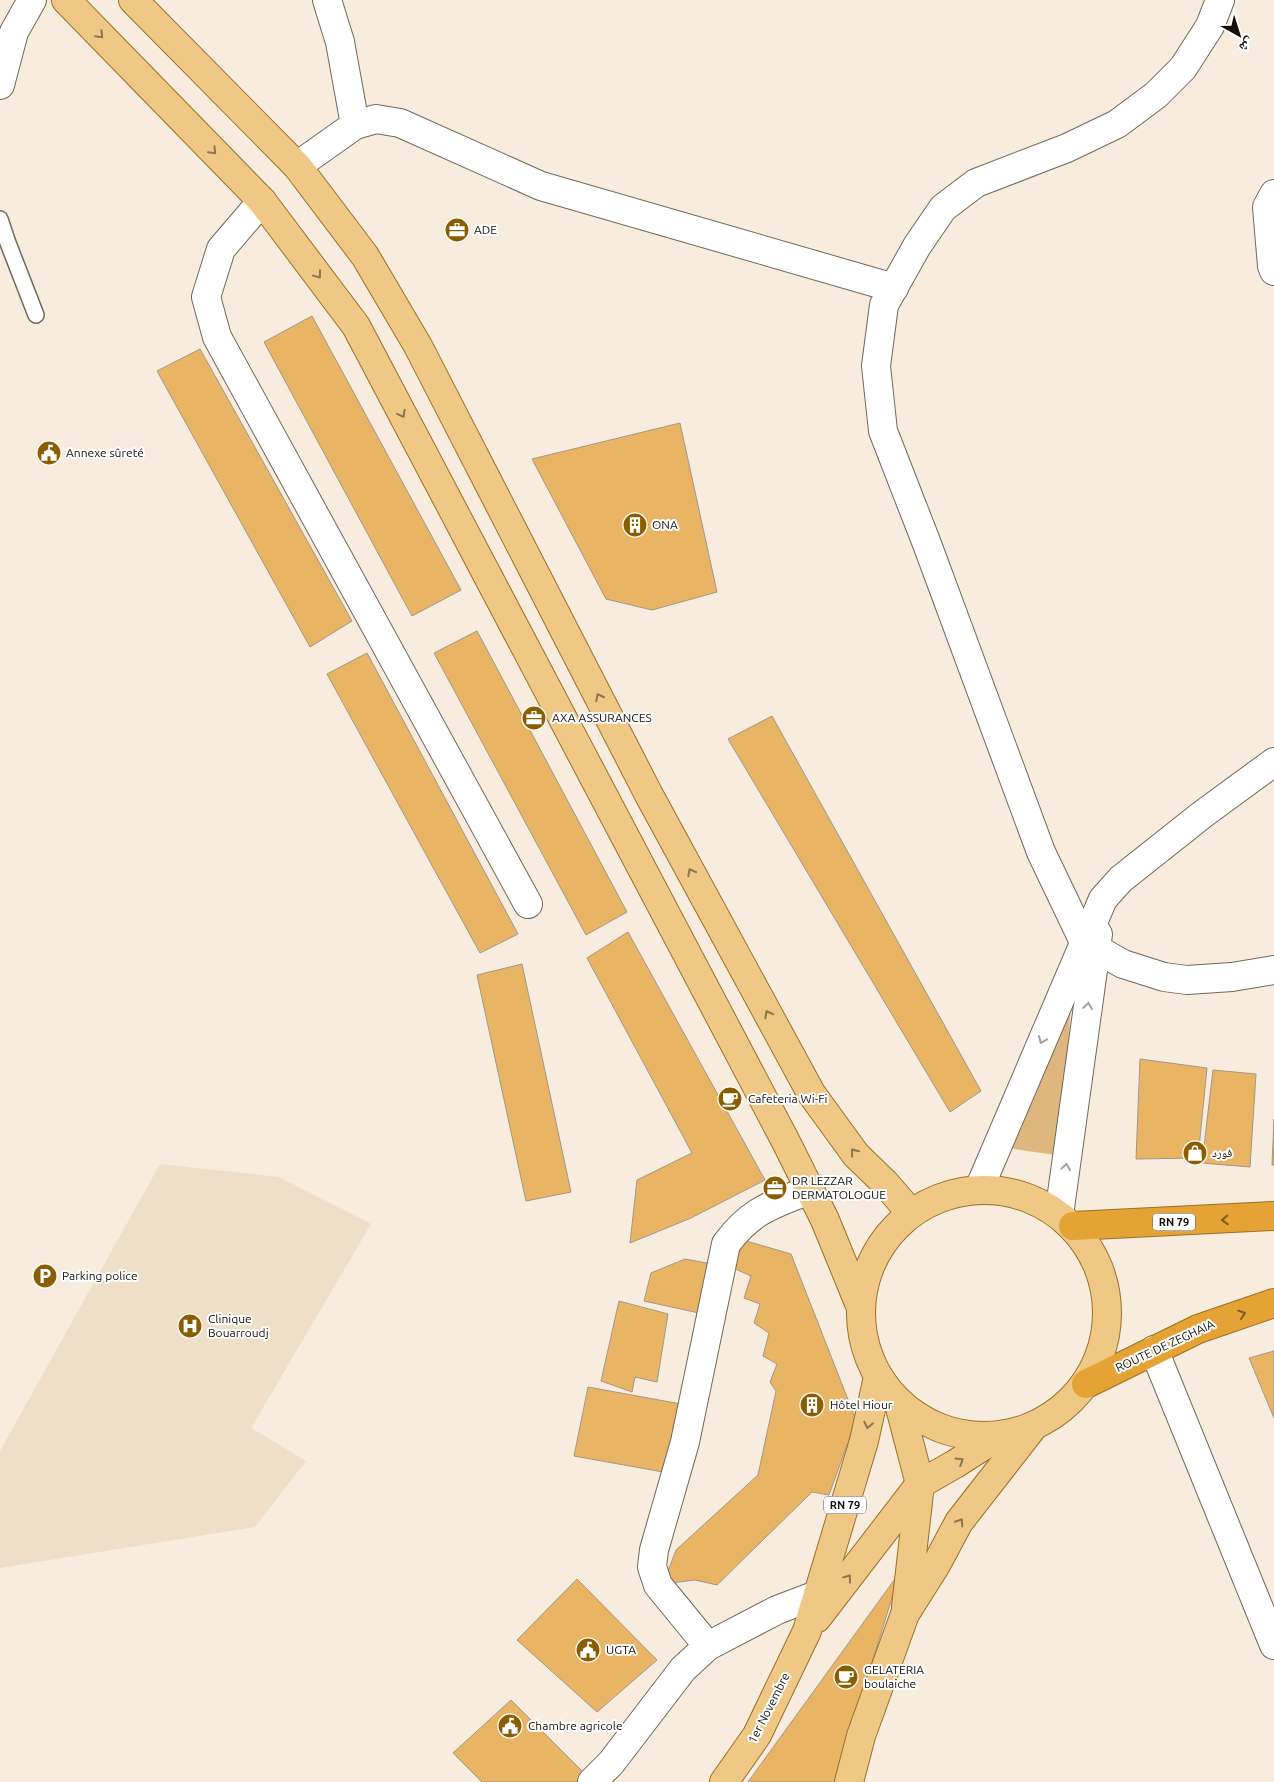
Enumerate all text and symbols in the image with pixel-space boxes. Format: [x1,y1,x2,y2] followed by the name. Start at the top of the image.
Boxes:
[1214,10,1264,60] north arrow
[94,29,103,38] one-way arrow
[1236,33,1258,56] text: ش
[208,145,217,154] one-way arrow
[444,217,470,243] office icon: ADE
[474,223,497,236] place label: ADE
[312,269,320,278] one-way arrow
[396,408,406,417] one-way arrow
[36,440,62,466] public building icon: Annexe sûreté
[66,446,144,459] place label: Annexe sûreté
[622,512,648,538] building icon: ONA
[652,518,678,531] place label: ONA
[595,693,605,702] one-way arrow
[521,705,547,731] office icon: AXA ASSURANCES
[552,711,652,724] place label: AXA ASSURANCES
[687,868,697,877] one-way arrow
[1082,1001,1092,1010] one-way arrow
[764,1011,774,1020] one-way arrow
[1038,1035,1049,1044] one-way arrow
[717,1086,743,1112] cafe icon: Cafeteria Wi-Fi
[748,1092,827,1105] place label: Cafeteria Wi-Fi
[1182,1140,1208,1166] shop icon: فورد
[1212,1146,1232,1159] place label: فورد
[852,1149,860,1158] one-way arrow
[1060,1162,1070,1171] one-way arrow
[792,1174,886,1201] place label: DR LEZZAR DERMATOLOGUE
[762,1175,788,1201] office icon: DR LEZZAR DERMATOLOGUE
[1153,1214,1195,1230] road number: RN 79
[1221,1214,1229,1225] one-way arrow
[32,1263,58,1289] parking icon: Parking police
[62,1269,138,1282] place label: Parking police
[1237,1309,1246,1319] one-way arrow
[208,1312,269,1339] place label: Clinique Bouarroudj
[177,1313,203,1339] hospital icon: Clinique Bouarroudj
[1113,1317,1216,1374] street label: ROUTE DE ZEGHAIA
[799,1392,825,1418] building icon: Hôtel Hiour
[830,1398,893,1411] place label: Hôtel Hiour
[863,1420,873,1429] one-way arrow
[955,1458,964,1468] one-way arrow
[824,1496,866,1514] road number: RN 79
[953,1519,963,1528] one-way arrow
[842,1575,850,1584] one-way arrow
[575,1637,601,1663] public building icon: UGTA
[606,1643,636,1656] place label: UGTA
[864,1663,924,1690] place label: GELATERIA boulaiche
[833,1664,859,1690] cafe icon: GELATERIA boulaiche
[745,1670,792,1745] street label: 1er Novembre
[497,1713,523,1739] public building icon: Chambre agricole
[528,1719,623,1732] place label: Chambre agricole

